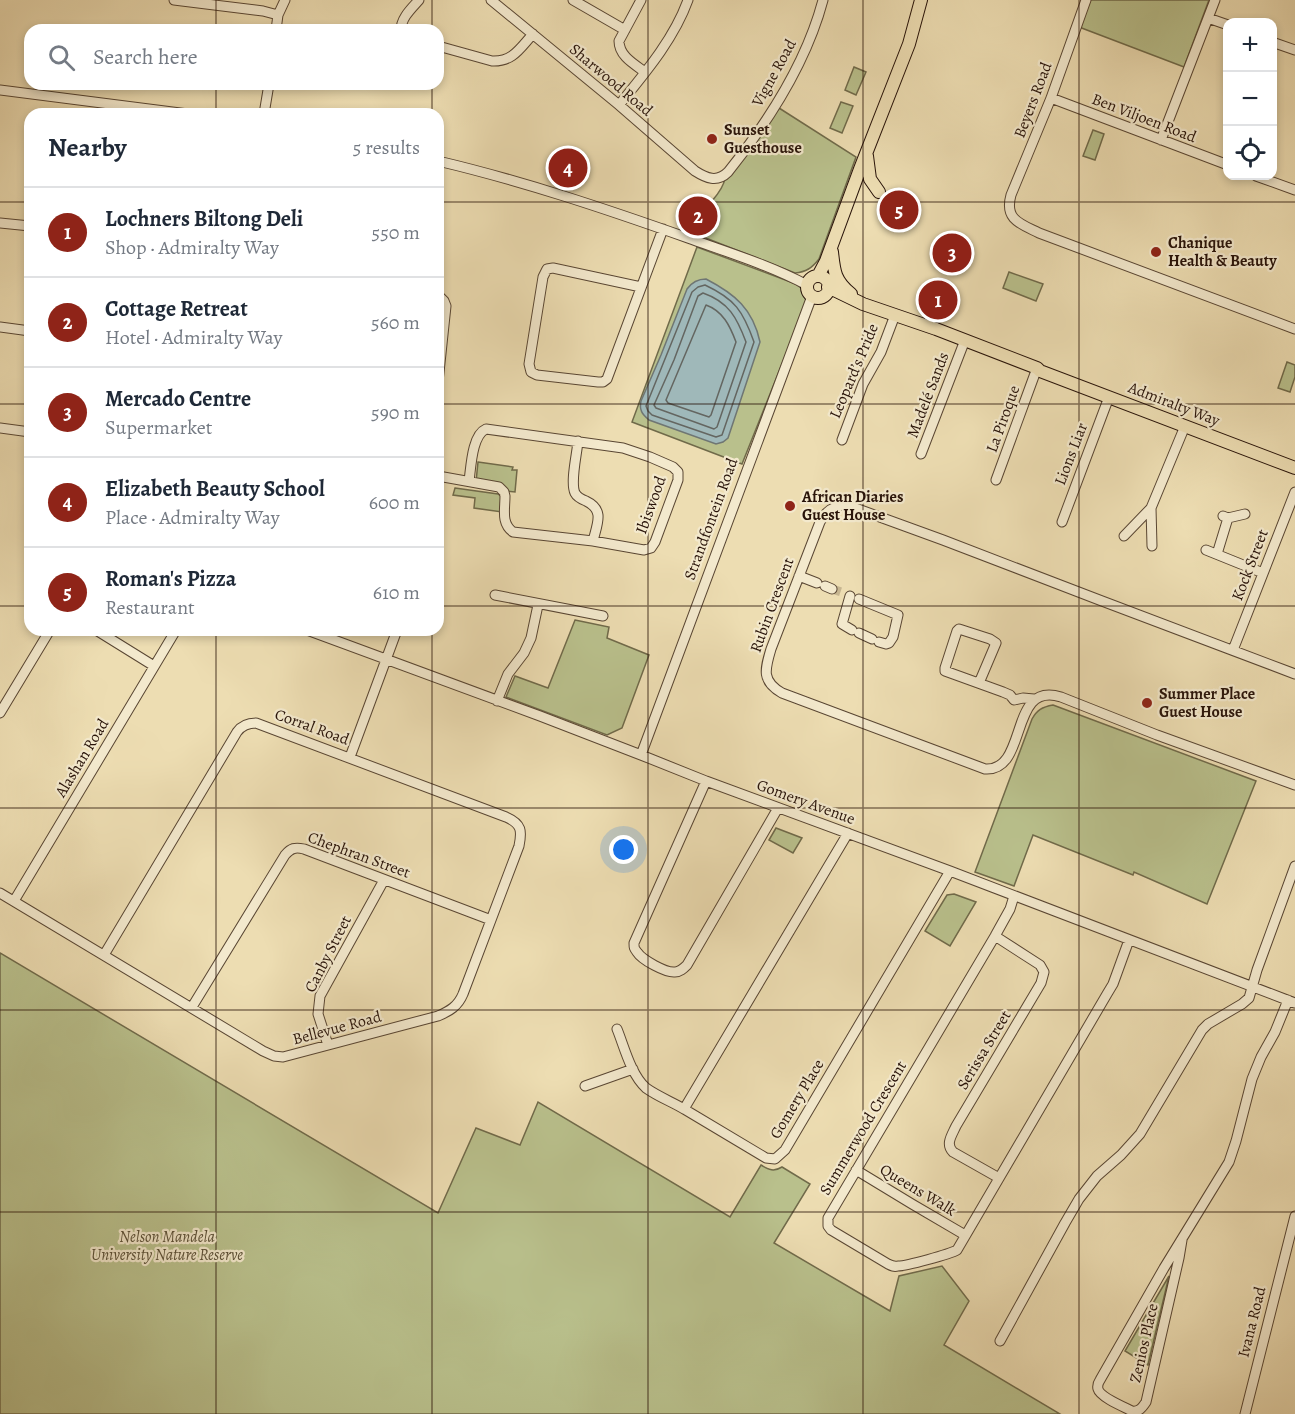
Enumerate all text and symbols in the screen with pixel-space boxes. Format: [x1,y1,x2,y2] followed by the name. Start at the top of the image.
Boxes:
[1223,18,1277,180] map controls
[1223,18,1277,72] button: +
[24,24,444,90] search box
[746,35,802,112] street label: Vigne Road
[565,39,658,122] street label: Sharwood Road
[45,41,78,74] icon: search
[93,42,198,72] text: Search here
[1008,59,1058,141] street label: Beyers Road
[1223,72,1277,126] button: −
[1089,88,1200,148] street label: Ben Viljoen Road
[724,119,802,159] place label: Sunset Guesthouse
[1223,126,1277,180] button: locate
[48,130,127,165] text: Nearby
[705,132,719,146] marker: Sunset Guesthouse
[353,134,420,161] text: 5 results
[548,146,588,190] pin: 4
[880,188,918,232] pin: 5
[678,194,718,238] pin: 2
[105,204,303,234] text: Lochners Biltong Deli
[64,219,71,246] text: 1
[372,219,420,246] text: 550 m
[932,230,972,276] pin: 3
[1168,232,1277,272] place label: Chanique Health & Beauty
[105,234,279,261] text: Shop · Admiralty Way
[1149,245,1163,259] marker: Chanique Health & Beauty
[918,278,958,322] pin: 1
[105,294,248,324] text: Cottage Retreat
[63,309,72,336] text: 2
[371,309,420,336] text: 560 m
[824,320,884,422] street label: Leopard’s Pride
[105,324,282,351] text: Hotel · Admiralty Way
[902,349,954,441] street label: Madelé Sands
[1124,376,1224,432] street label: Admiralty Way
[981,382,1025,456] street label: La Piroque
[105,384,251,414] text: Mercado Centre
[63,399,72,426] text: 3
[371,399,420,426] text: 590 m
[105,414,212,441] text: Supermarket
[1049,420,1093,488] street label: Lions Liar
[679,454,743,583] street label: Strandfontein Road
[630,472,672,537] street label: Ibiswood
[105,474,325,504] text: Elizabeth Beauty School
[801,486,904,526] place label: African Diaries Guest House
[63,489,72,516] text: 4
[369,489,420,516] text: 600 m
[783,499,797,513] marker: African Diaries Guest House
[105,504,280,531] text: Place · Admiralty Way
[1226,526,1274,604] street label: Kock Street
[745,554,799,656] street label: Rubin Crescent
[105,564,237,594] text: Roman's Pizza
[63,579,72,606] text: 5
[373,579,420,606] text: 610 m
[105,594,195,621] text: Restaurant
[1159,683,1255,723] place label: Summer Place Guest House
[1140,696,1154,710] marker: Summer Place Guest House
[272,703,353,751] street label: Corral Road
[49,714,114,802] street label: Alashan Road
[754,774,858,830] street label: Gomery Avenue
[305,826,413,884] street label: Chephran Street
[609,835,638,864] your location
[299,912,357,996] street label: Canby Street
[290,1005,384,1050] street label: Bellevue Road
[952,1006,1016,1094] street label: Serissa Street
[765,1055,829,1143] street label: Gomery Place
[814,1057,912,1199] street label: Summerwood Crescent
[876,1159,960,1221] street label: Queens Walk
[91,1226,243,1266] park label: Nelson Mandela University Nature Reserve
[1233,1284,1272,1360] street label: Ivana Road
[1124,1301,1164,1385] street label: Zenios Place

